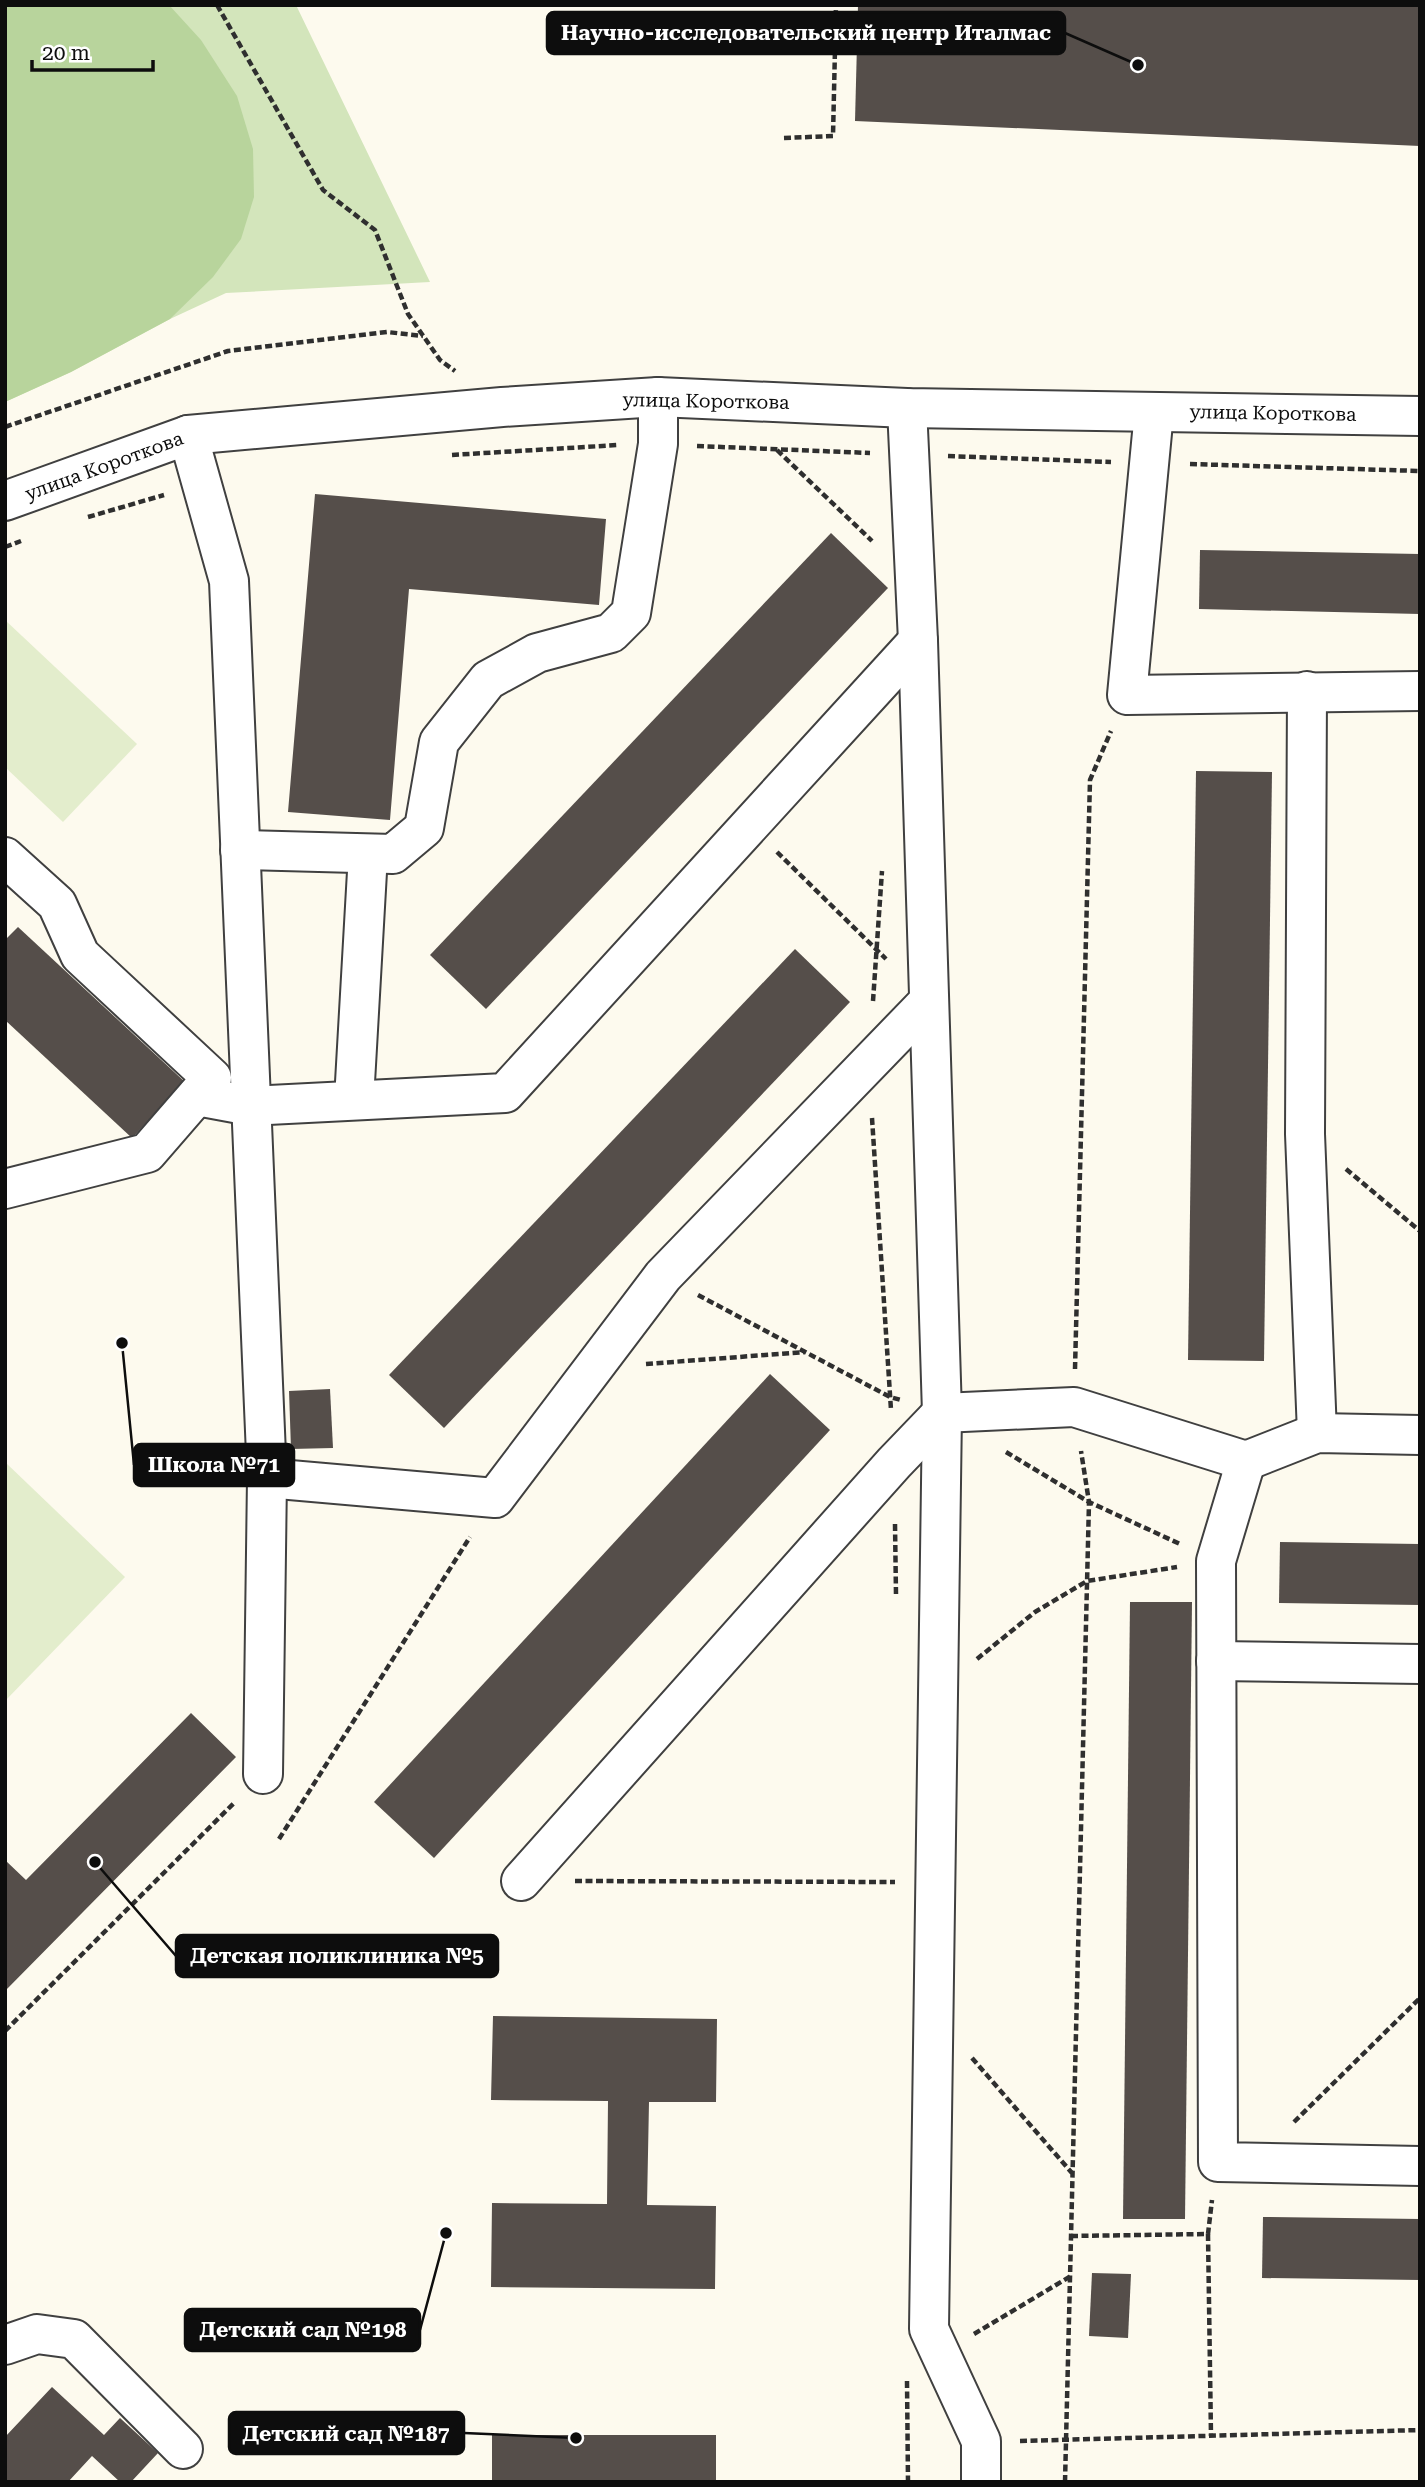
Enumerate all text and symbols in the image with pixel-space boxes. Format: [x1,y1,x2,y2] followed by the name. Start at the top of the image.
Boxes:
[547,12,1065,54] callout: Научно-исследовательский центр Италмас
[561,21,1051,45] text: Научно-исследовательский центр Италмас
[32,28,152,72] scale bar
[42,41,90,65] text: 20 m
[622,388,790,414] street label: улица Короткова
[1189,400,1357,426] street label: улица Короткова
[22,426,187,505] street label: улица Короткова
[134,1444,294,1486] callout: Школа №71
[148,1453,280,1477] text: Школа №71
[176,1935,498,1977] callout: Детская поликлиника №5
[190,1944,484,1968] text: Детская поликлиника №5
[185,2309,420,2351] callout: Детский сад №198
[200,2318,407,2342] text: Детский сад №198
[229,2412,464,2454] callout: Детский сад №187
[243,2422,450,2446] text: Детский сад №187

